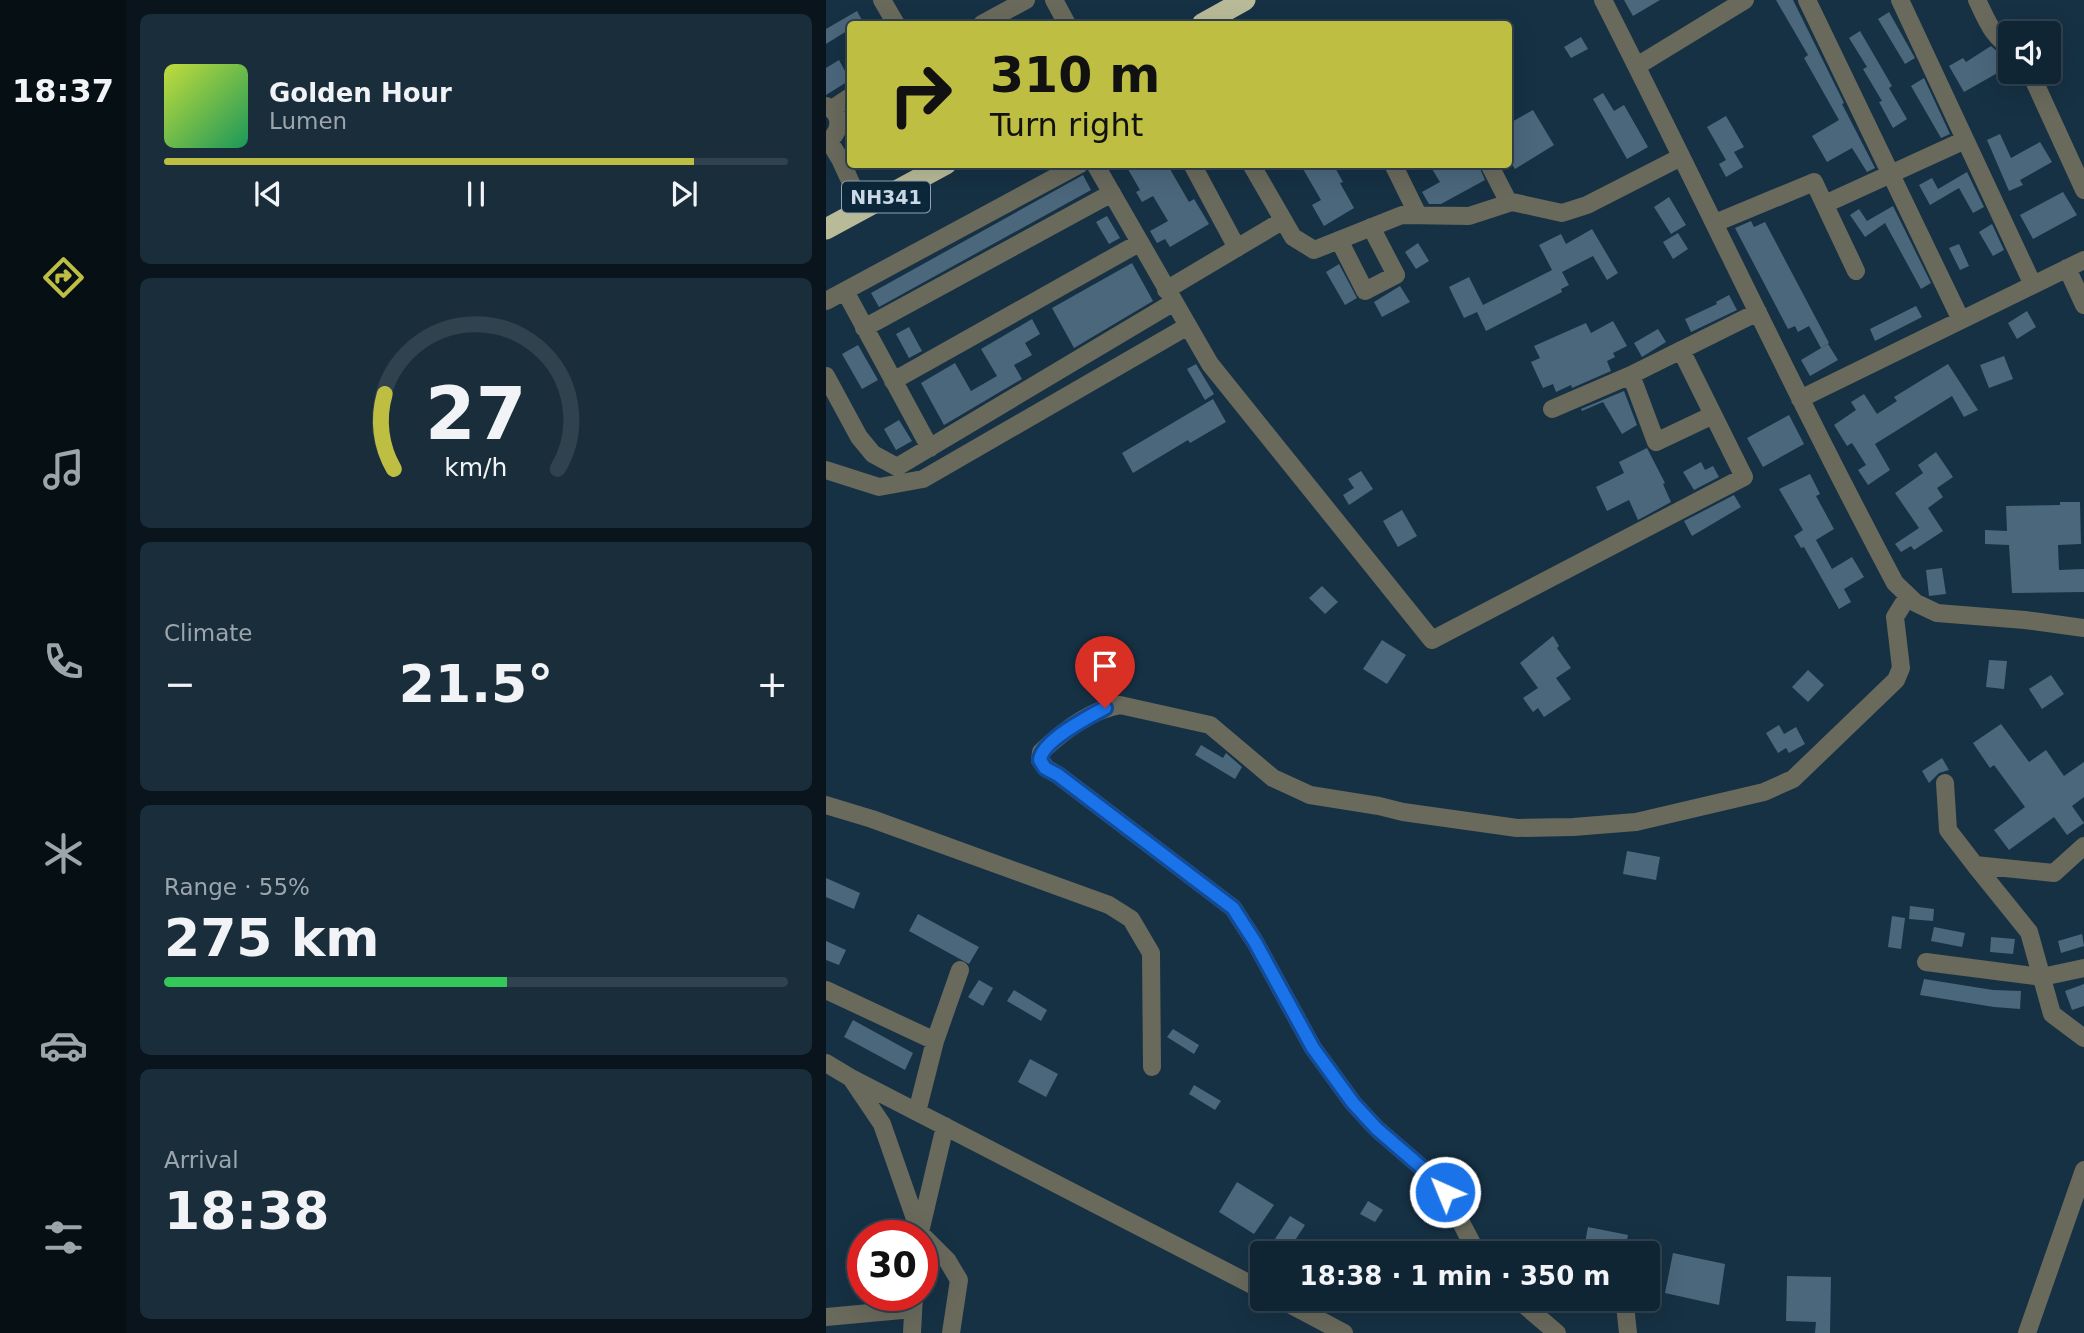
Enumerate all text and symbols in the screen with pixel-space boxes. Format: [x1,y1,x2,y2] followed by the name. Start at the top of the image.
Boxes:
[1998,21,2061,84] map controls
[1998,21,2061,84] button: sound
[990,47,1160,104] text: 310 m
[875,49,966,140] icon: right
[12,72,114,110] text: 18:37
[269,78,452,108] text: Golden Hour
[990,106,1143,144] text: Turn right
[269,108,347,134] text: Lumen
[249,175,287,213] icon: previous
[457,175,495,213] icon: pause
[665,175,703,213] icon: next
[842,182,930,212] road number: NH341
[39,253,88,302] icon: directions
[425,371,527,456] text: 27
[39,445,88,494] icon: music
[444,452,508,481] text: km/h
[164,620,253,646] text: Climate
[1075,636,1135,708] pin
[39,637,88,686] icon: phone
[1086,647,1124,685] icon: arrive
[399,654,553,714] text: 21.5°
[164,662,196,706] text: −
[756,662,788,706] text: +
[39,829,88,878] icon: climate
[164,874,310,900] text: Range · 55%
[164,908,379,968] text: 275 km
[39,1021,88,1070] icon: car
[164,1147,239,1173] text: Arrival
[1408,1155,1482,1229] position arrow
[164,1181,330,1241] text: 18:38
[39,1213,88,1262] icon: filters
[847,1220,938,1311] speed limit sign: 30
[1300,1261,1610,1291] text: 18:38 · 1 min · 350 m

